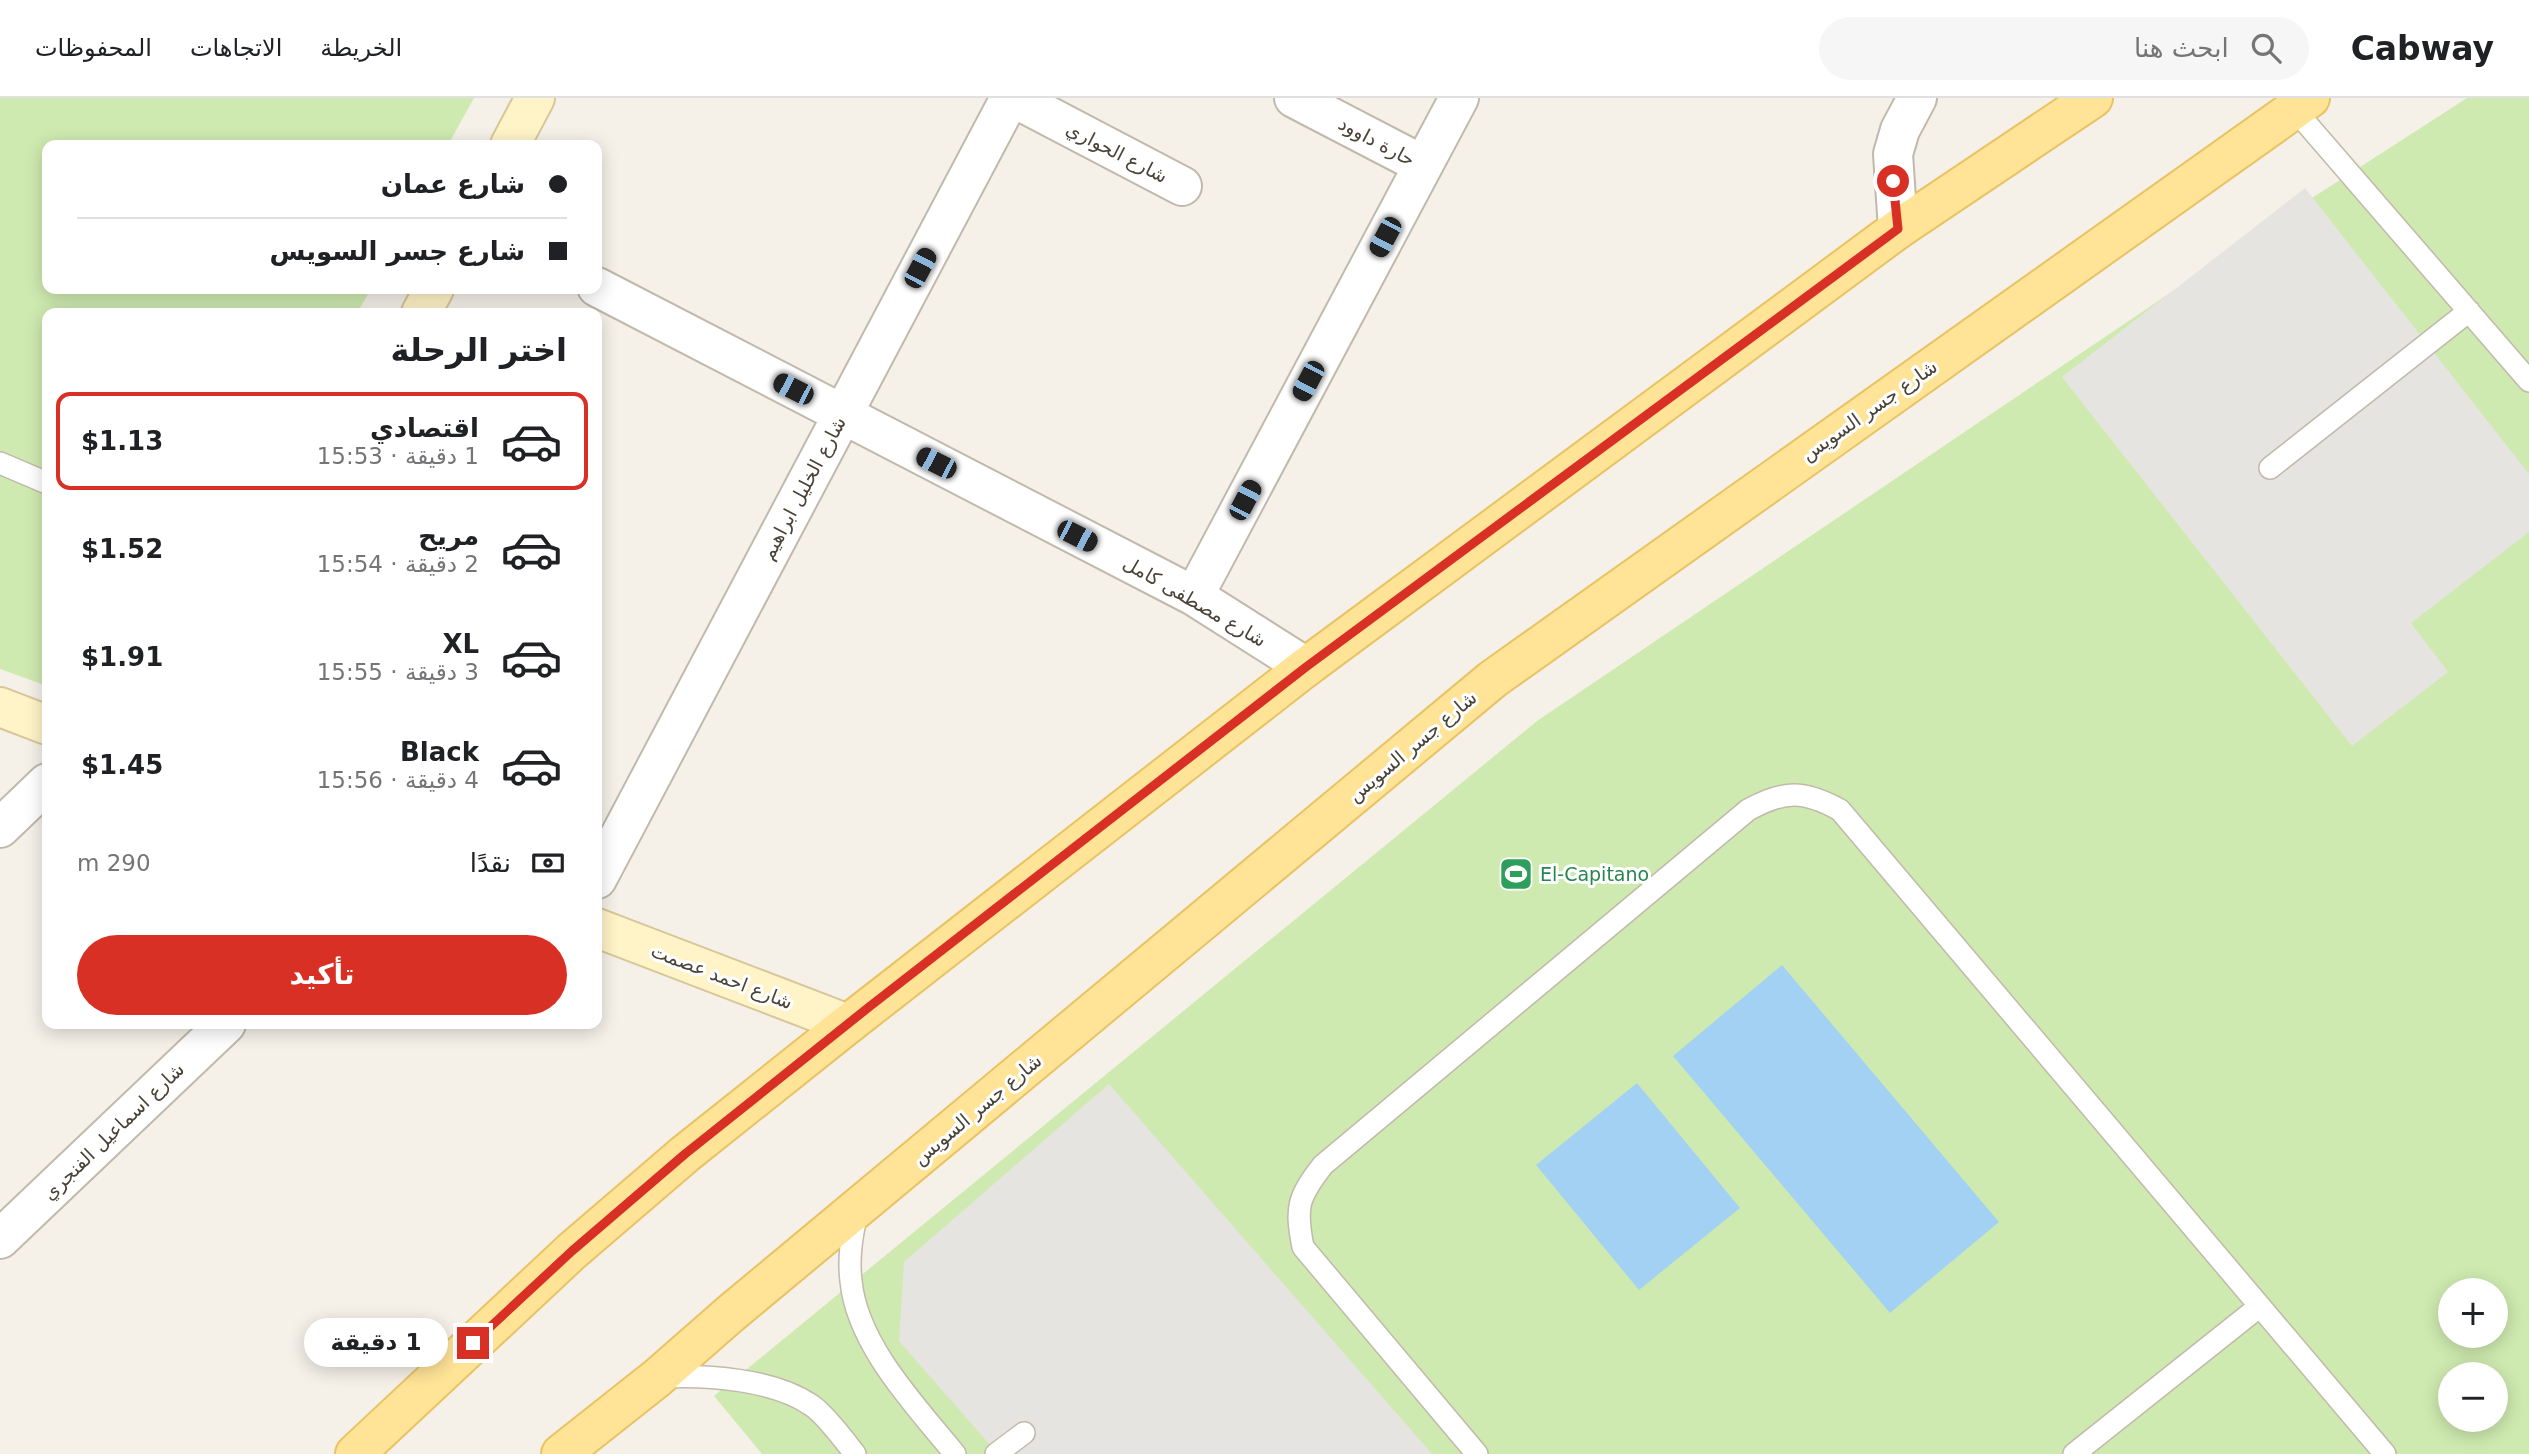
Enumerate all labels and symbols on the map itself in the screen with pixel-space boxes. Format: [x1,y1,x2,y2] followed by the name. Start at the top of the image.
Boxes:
[1335,112,1419,171] street label: حارة داوود
[1062,117,1171,188] street label: شارع الحواري
[1877,165,1909,197] route start
[1366,214,1405,260] car
[901,245,940,291] car
[1797,355,1942,466] street label: شارع جسر السويس
[1289,358,1328,404] car
[770,370,817,408] car
[756,413,851,564] street label: شارع الخليل ابراهيم
[913,444,960,482] car
[1226,477,1265,523] car
[1054,517,1101,555] car
[1119,551,1270,652] street label: شارع مصطفى كامل
[1343,686,1481,807] street label: شارع جسر السويس
[1497,855,1535,893] sports icon: El-Capitano
[1540,863,1649,885] place label: El-Capitano
[648,939,796,1014] street label: شارع احمد عصمت
[908,1049,1046,1170] street label: شارع جسر السويس
[38,1058,189,1205] street label: شارع اسماعيل الفنجري
[305,1318,448,1368] callout: 1 دقيقة
[457,1327,489,1359] route end

